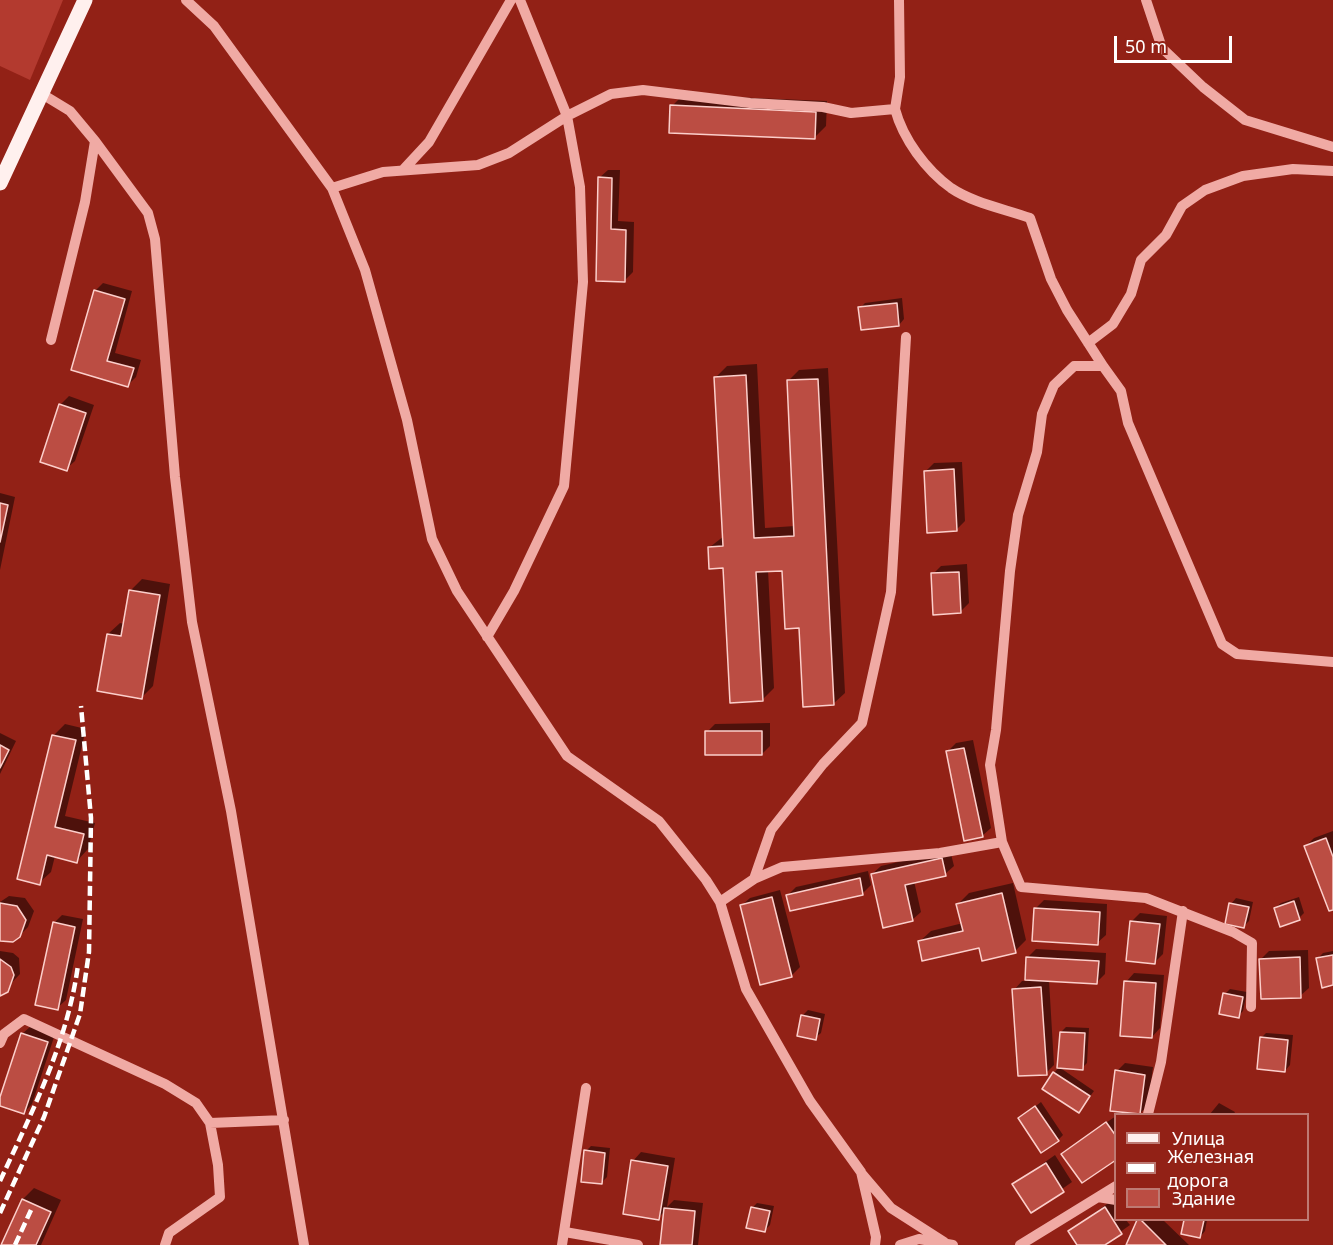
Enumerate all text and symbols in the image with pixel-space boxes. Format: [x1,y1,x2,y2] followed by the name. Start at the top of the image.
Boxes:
[1117,24,1236,62] scale bar
[1125,34,1167,58] text: 50 m
[1114,1113,1309,1221] legend
[1172,1126,1225,1150] text: Улица
[1168,1144,1254,1192] text: Железная дорога
[1172,1186,1235,1210] text: Здание

